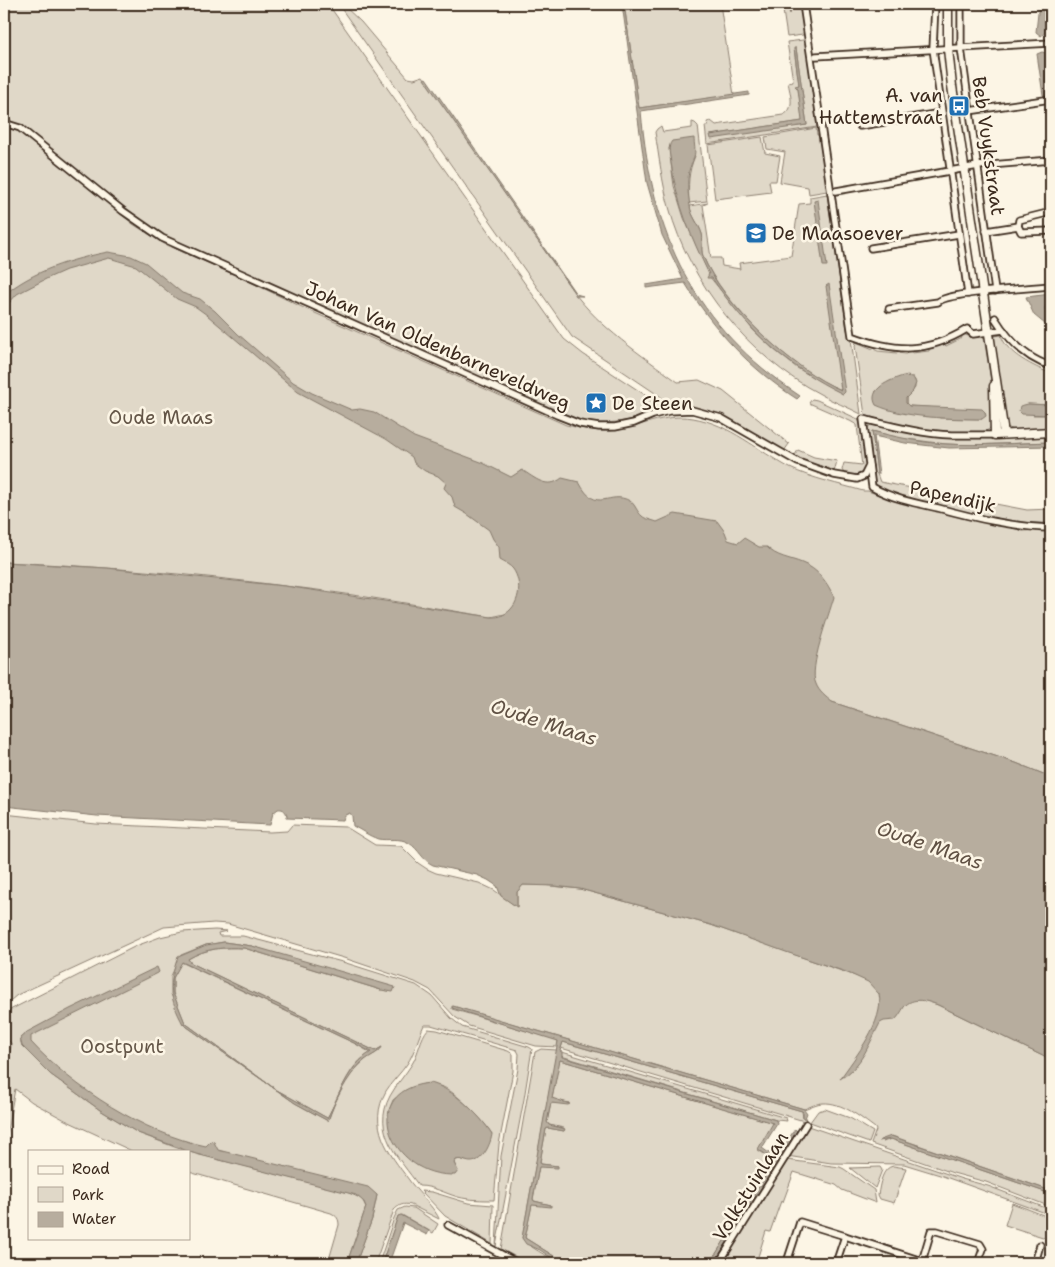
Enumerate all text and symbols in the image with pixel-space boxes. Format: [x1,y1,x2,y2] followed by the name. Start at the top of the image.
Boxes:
[966,75,1011,217] street label: Beb Vuykstraat
[819,83,943,130] place label: A. van Hattemstraat
[947,94,971,118] bus stop icon: A. van Hattemstraat
[744,221,768,245] school or university icon: De Maasoever
[772,221,904,246] place label: De Maasoever
[301,275,574,415] street label: Johan Van Oldenbarneveldweg
[584,391,608,415] place icon: De Steen
[612,391,693,416] place label: De Steen
[109,405,213,430] park label: Oude Maas
[907,474,999,519] street label: Papendijk
[487,693,601,751] water label: Oude Maas
[874,815,986,875] water label: Oude Maas
[80,1034,164,1059] park label: Oostpunt
[707,1127,794,1246] street label: Volkstuinlaan
[28,1150,190,1240] legend
[72,1159,110,1179] text: Road
[72,1185,104,1205] text: Park
[72,1209,116,1229] text: Water

